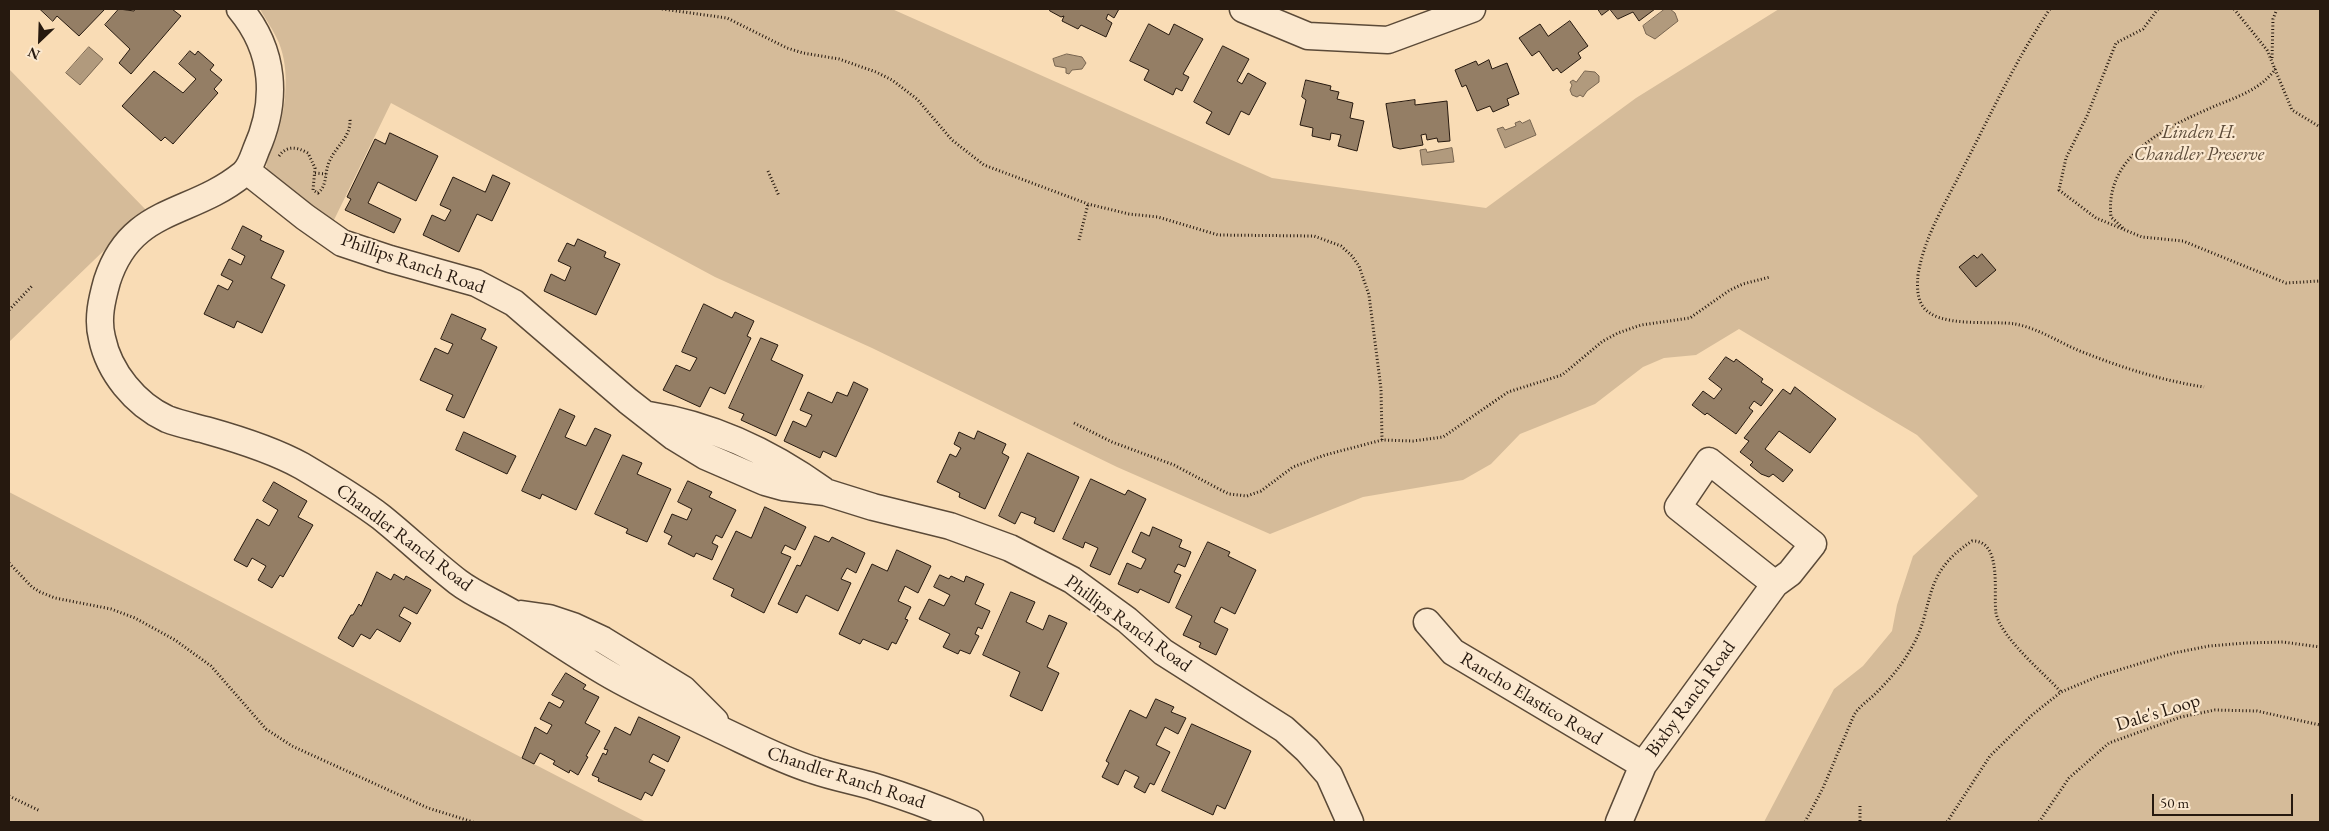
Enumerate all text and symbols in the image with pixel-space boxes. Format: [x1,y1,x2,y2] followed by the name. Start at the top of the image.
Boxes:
[15,15,65,65] north arrow
[25,43,43,64] text: N
[2134,122,2264,166] park label: Linden H. Chandler Preserve
[338,229,488,299] street label: Phillips Ranch Road
[331,479,477,597] street label: Chandler Ranch Road
[1060,570,1196,678] street label: Phillips Ranch Road
[1641,637,1741,761] street label: Bixby Ranch Road
[1456,648,1606,750] street label: Rancho Elastico Road
[2113,689,2203,737] street label: Dale's Loop
[764,742,928,814] street label: Chandler Ranch Road
[2154,784,2295,816] scale bar
[2160,793,2189,812] text: 50 m

